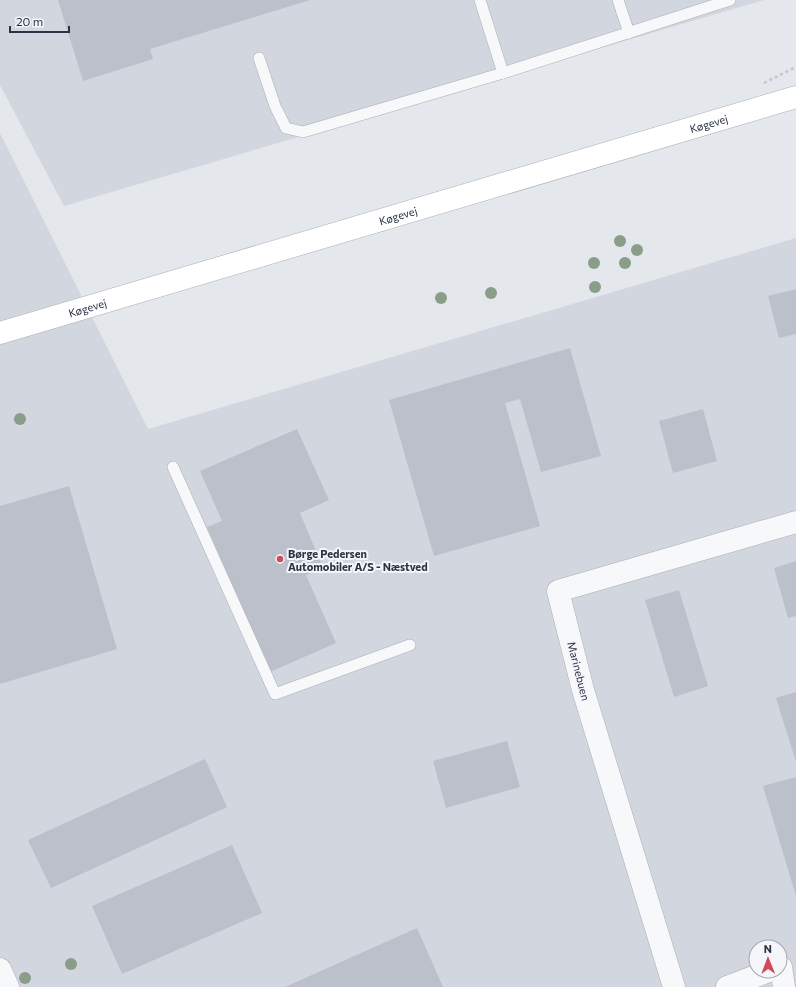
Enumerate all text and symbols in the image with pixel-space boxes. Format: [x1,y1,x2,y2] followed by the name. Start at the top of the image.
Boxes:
[10,8,69,34] scale bar
[16,14,43,28] text: 20 m
[688,111,729,135] street label: Køgevej
[377,203,419,227] street label: Køgevej
[67,295,108,319] street label: Køgevej
[288,547,428,573] place label: Børge Pedersen Automobiler A/S - Næstved
[275,554,285,564] marker: Børge Pedersen Automobiler A/S - Næstved
[565,640,593,702] street label: Marinebuen
[748,939,788,979] north arrow
[764,942,772,955] text: N

